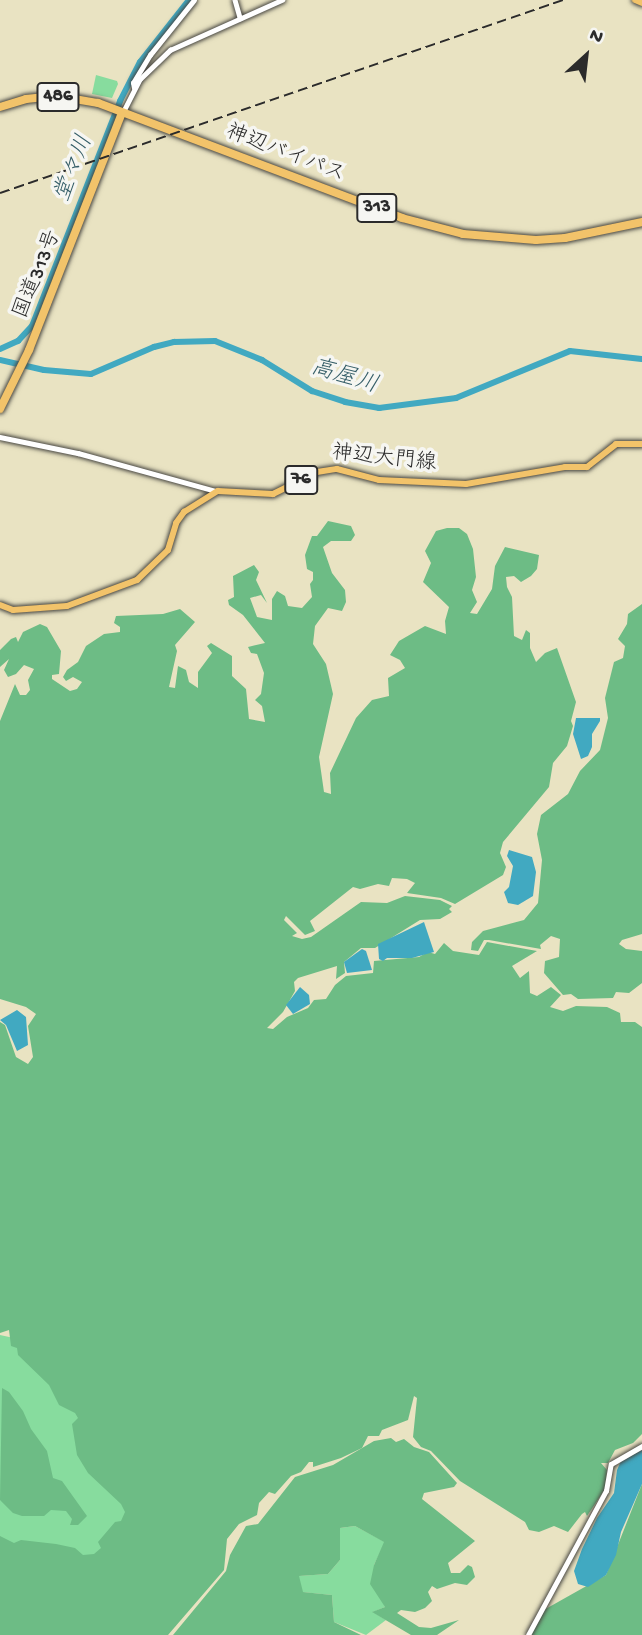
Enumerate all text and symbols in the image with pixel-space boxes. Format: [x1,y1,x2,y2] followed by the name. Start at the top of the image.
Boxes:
[551,21,621,91] north arrow
[585,24,607,50] text: N
[35,82,81,113] road number: 486
[222,121,348,189] street label: 神辺バイパス
[50,132,100,206] water label: 堂々川
[356,192,398,224] road number: 313
[10,227,68,323] street label: 国道313号
[307,355,381,401] water label: 高屋川
[330,442,438,478] street label: 神辺大門線
[284,464,318,495] road number: 76

